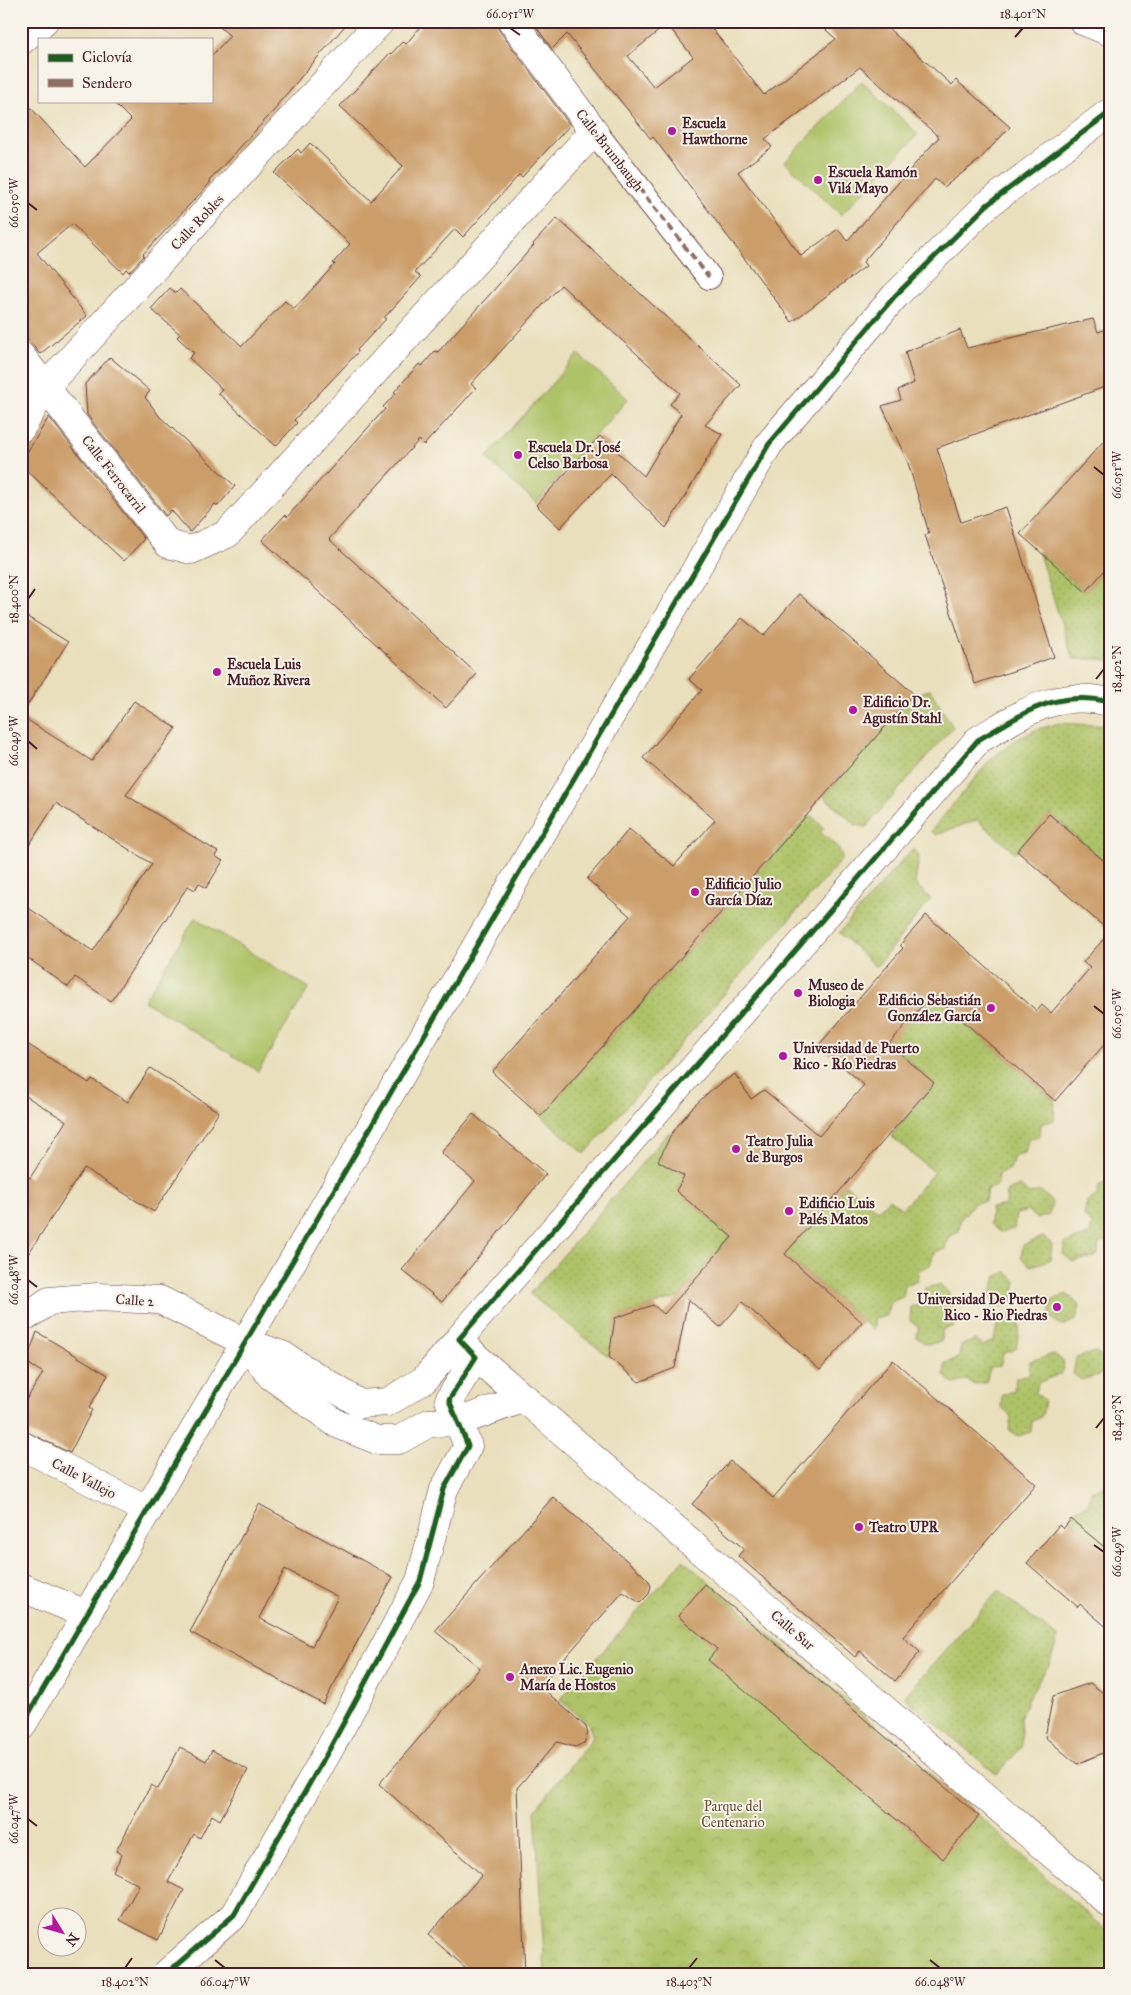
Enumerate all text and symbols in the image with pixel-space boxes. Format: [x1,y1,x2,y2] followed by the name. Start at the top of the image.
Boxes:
[486,7,535,21] text: 66.051°W
[1000,7,1046,21] text: 18.401°N
[38,38,212,102] legend
[82,48,133,66] text: Ciclovía
[82,74,132,92] text: Sendero
[572,106,647,195] street label: Calle Brumbaugh
[682,115,748,148] place label: Escuela Hawthorne
[666,125,678,137] marker: Escuela Hawthorne
[827,164,918,198] place label: Escuela Ramón Vilá Mayo
[812,174,824,186] marker: Escuela Ramón Vilá Mayo
[7,177,21,228] text: 66.050°W
[167,191,228,254] street label: Calle Robles
[78,432,149,517] street label: Calle Ferrocarril
[528,439,622,472] place label: Escuela Dr. José Celso Barbosa
[512,449,524,461] marker: Escuela Dr. José Celso Barbosa
[1110,450,1124,499] text: 66.051°W
[7,575,21,623] text: 18.400°N
[1110,645,1124,693] text: 18.402°N
[227,656,311,689] place label: Escuela Luis Muñoz Rivera
[211,666,223,678] marker: Escuela Luis Muñoz Rivera
[862,694,943,728] place label: Edificio Dr. Agustín Stahl
[847,704,859,716] marker: Edificio Dr. Agustín Stahl
[7,715,21,766] text: 66.049°W
[705,876,781,909] place label: Edificio Julio García Díaz
[689,886,701,898] marker: Edificio Julio García Díaz
[808,977,864,1011] place label: Museo de Biologia
[792,987,804,999] marker: Museo de Biologia
[1110,988,1124,1039] text: 66.050°W
[878,992,982,1025] place label: Edificio Sebastián González García
[985,1002,997,1014] marker: Edificio Sebastián González García
[793,1040,919,1073] place label: Universidad de Puerto Rico - Río Piedras
[777,1050,789,1062] marker: Universidad de Puerto Rico - Río Piedras
[745,1133,814,1167] place label: Teatro Julia de Burgos
[730,1143,742,1155] marker: Teatro Julia de Burgos
[799,1195,875,1228] place label: Edificio Luis Palés Matos
[783,1205,795,1217] marker: Edificio Luis Palés Matos
[7,1254,21,1305] text: 66.048°W
[115,1291,155,1310] street label: Calle 2
[917,1291,1047,1324] place label: Universidad De Puerto Rico - Rio Piedras
[1051,1301,1063,1313] marker: Universidad De Puerto Rico - Rio Piedras
[1110,1395,1124,1441] text: 18.403°N
[49,1454,119,1502] street label: Calle Vallejo
[868,1519,940,1536] place label: Teatro UPR
[853,1521,865,1533] marker: Teatro UPR
[1110,1526,1124,1577] text: 66.049°W
[767,1607,819,1655] street label: Calle Sur
[519,1661,633,1694] place label: Anexo Lic. Eugenio María de Hostos
[504,1671,516,1683] marker: Anexo Lic. Eugenio María de Hostos
[7,1793,21,1844] text: 66.047°W
[701,1798,765,1831] park label: Parque del Centenario
[38,1908,88,1958] north arrow
[62,1930,82,1949] text: N
[101,1975,149,1989] text: 18.402°N
[200,1975,251,1989] text: 66.047°W
[666,1975,712,1989] text: 18.403°N
[915,1975,966,1989] text: 66.048°W

